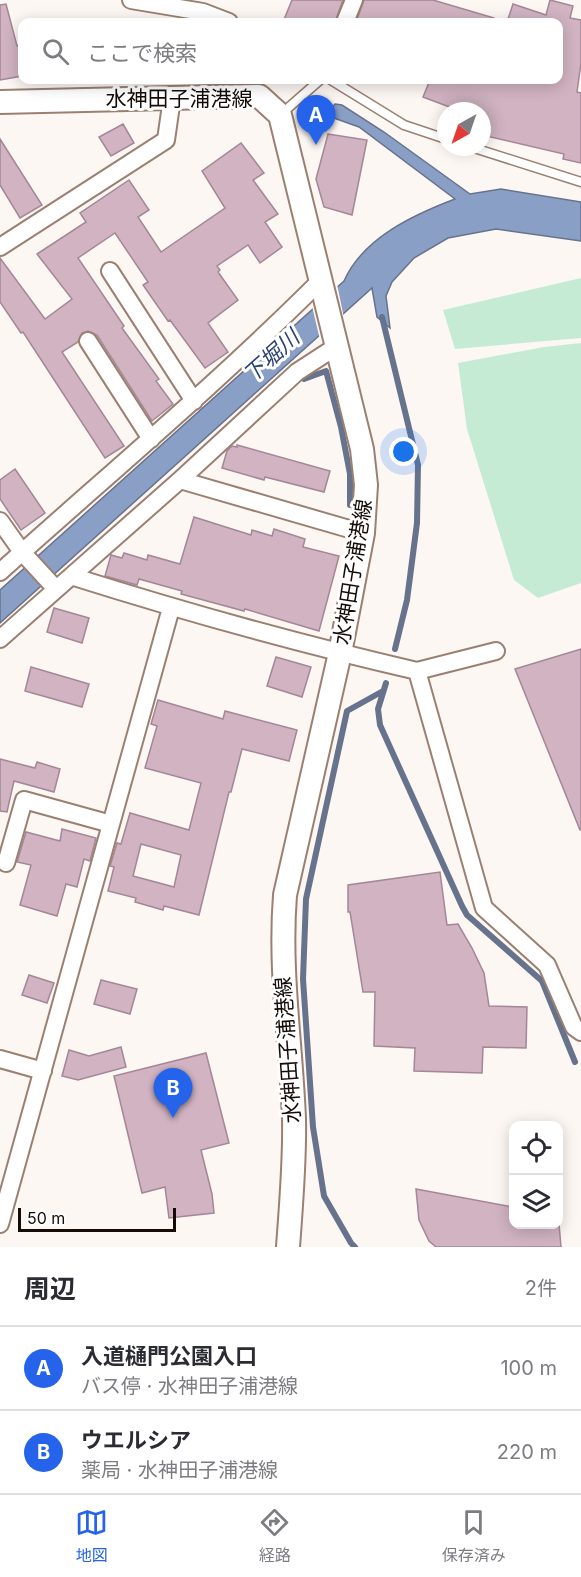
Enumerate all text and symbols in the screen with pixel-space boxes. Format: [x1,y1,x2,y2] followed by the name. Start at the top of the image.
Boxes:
[18,18,563,84] search box
[39,35,72,68] icon: search
[87,40,197,66] text: ここで検索
[106,86,253,111] street label: 水神田子浦港線
[296,96,336,145] pin: A
[437,102,491,156] north arrow
[238,323,306,388] water label: 下堀川
[389,437,418,466] your location
[329,497,376,646] street label: 水神田子浦港線
[270,976,305,1124] street label: 水神田子浦港線
[154,1068,192,1118] pin: B
[509,1121,563,1229] map controls
[509,1121,563,1175] button: locate
[509,1175,563,1229] button: layers
[18,1205,176,1232] scale bar
[27,1208,65,1228] text: 50 m
[24,1273,76,1304] text: 周辺
[525,1276,557,1300] text: 2件
[81,1343,257,1369] text: 入道樋門公園入口
[36,1356,51,1380] text: A
[500,1356,557,1380] text: 100 m
[81,1374,298,1398] text: バス停 · 水神田子浦港線
[81,1427,191,1453] text: ウエルシア
[37,1440,50,1464] text: B
[497,1440,557,1464] text: 220 m
[81,1458,278,1482] text: 薬局 · 水神田子浦港線
[75,1506,108,1566] tab: 地図
[258,1506,291,1566] tab: 経路
[442,1506,506,1566] tab: 保存済み

